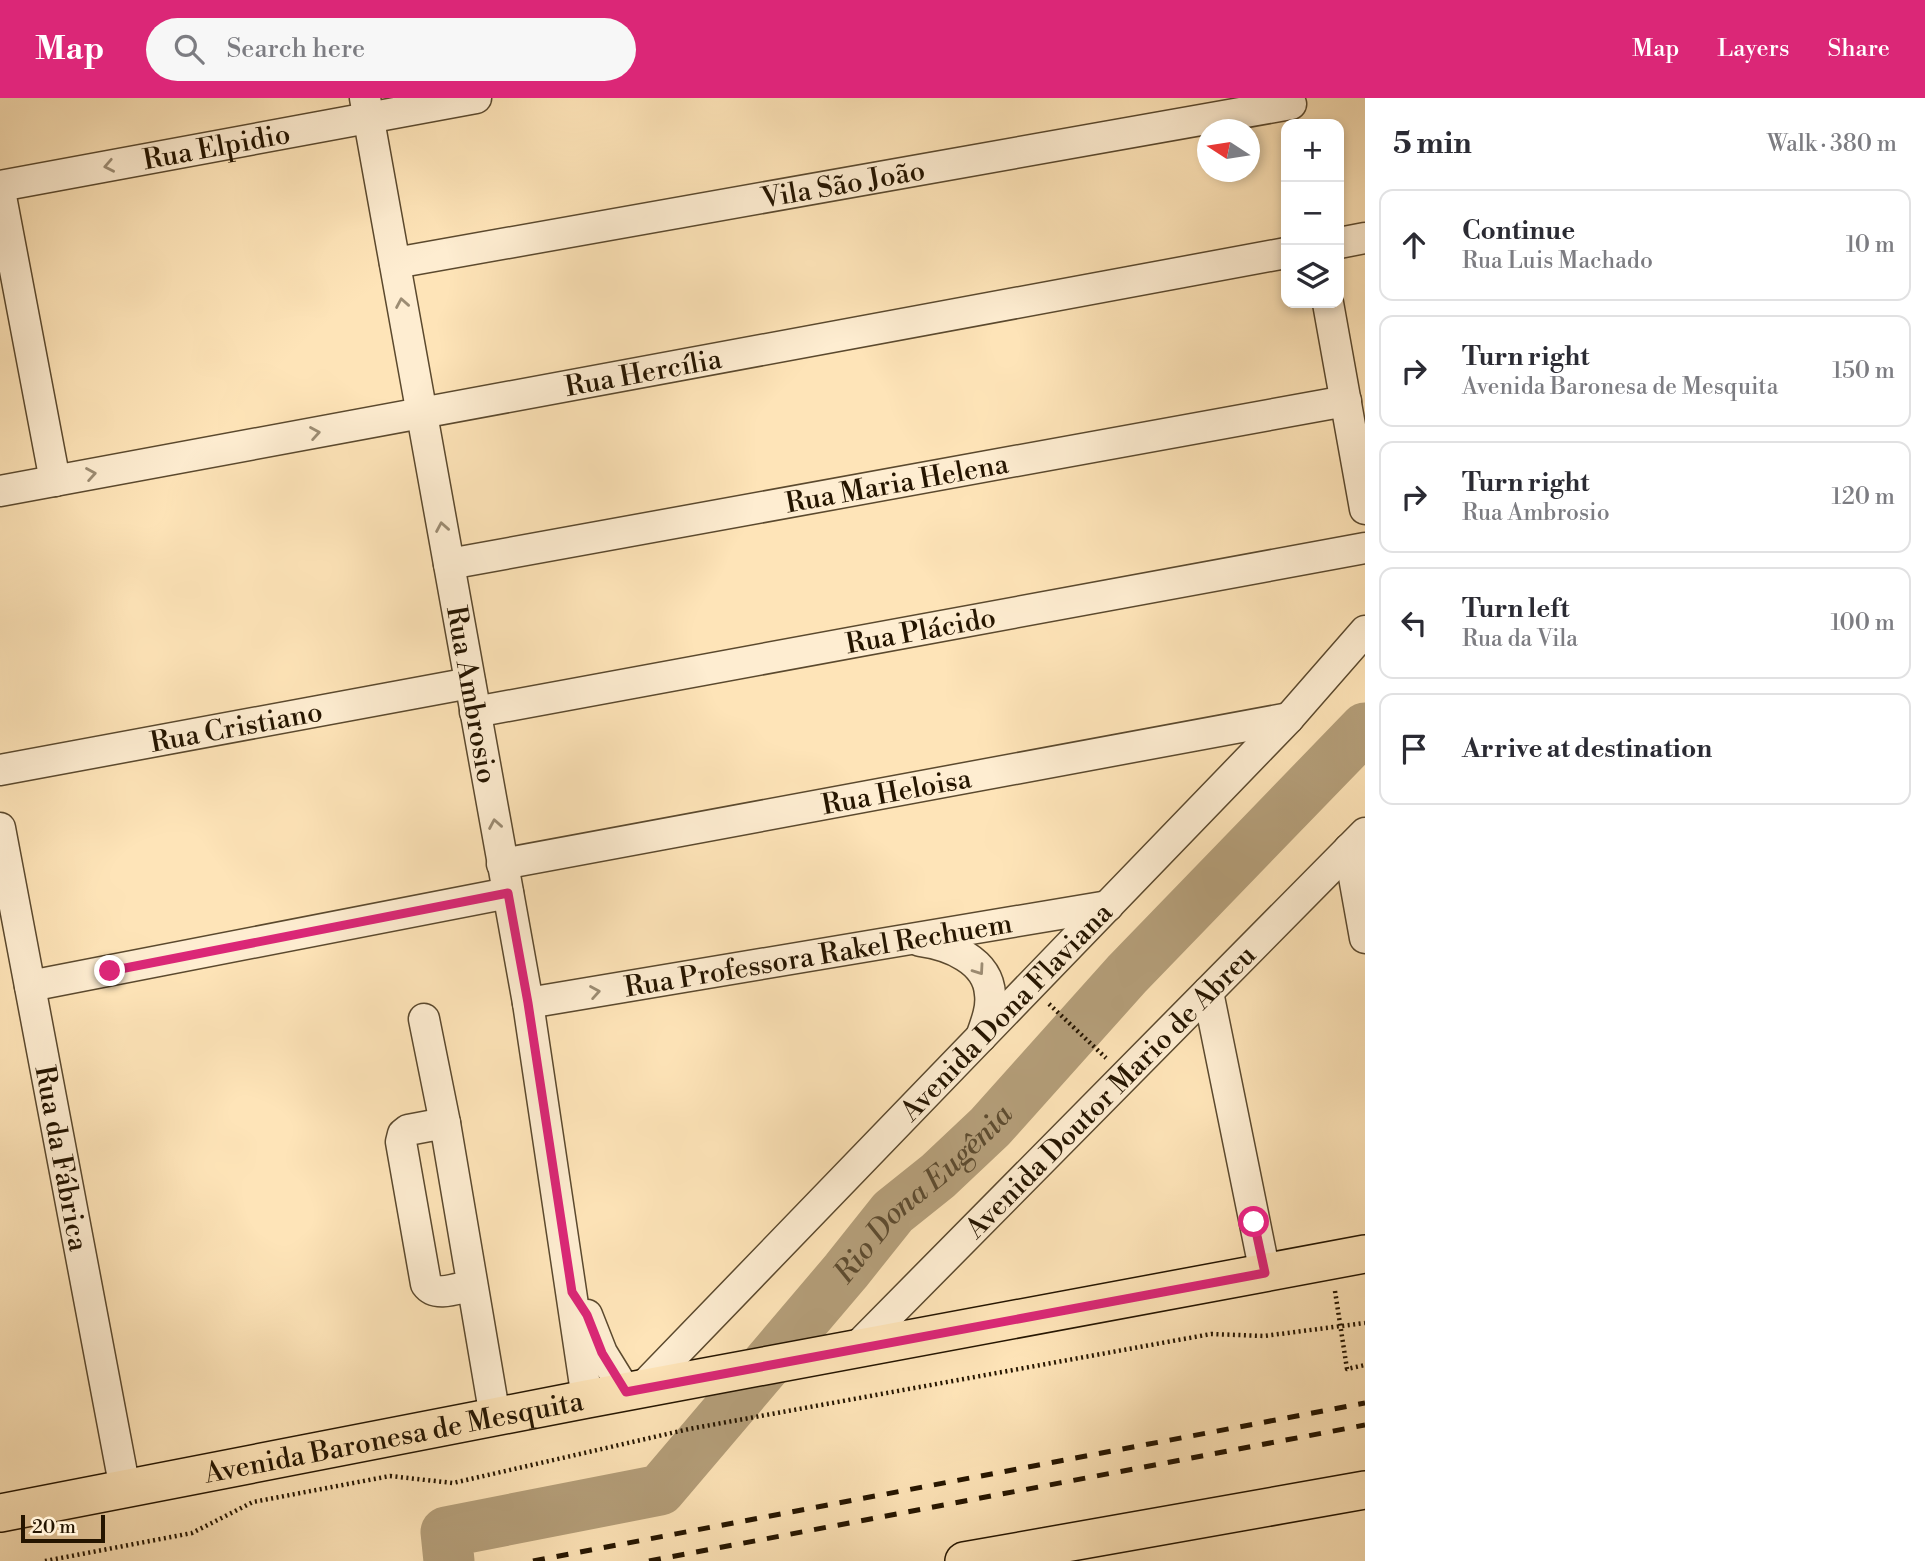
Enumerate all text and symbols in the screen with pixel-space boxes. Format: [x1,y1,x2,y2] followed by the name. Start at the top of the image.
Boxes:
[146,18,636,81] search box
[35,29,104,70] text: Map
[170,30,208,68] icon: search
[226,33,365,65] text: Search here
[1632,34,1679,64] text: Map
[1717,34,1789,64] text: Layers
[1827,34,1890,64] text: Share
[140,117,293,178] street label: Rua Elpidio
[1197,119,1260,182] north arrow
[1281,119,1344,308] map controls
[1281,119,1344,182] button: +
[1393,125,1472,163] text: 5 min
[1767,130,1897,158] text: Walk · 380 m
[758,153,928,217] street label: Vila São João
[103,158,114,173] one-way arrow
[1281,182,1344,245] button: −
[1462,215,1575,247] text: Continue
[1395,226,1433,264] icon: ahead
[1846,231,1895,259] text: 10 m
[1281,245,1344,308] button: layers
[1462,247,1653,275] text: Rua Luis Machado
[395,298,410,309] one-way arrow
[1462,341,1590,373] text: Turn right
[562,342,725,405] street label: Rua Hercília
[1395,352,1433,390] icon: right
[1832,357,1895,385] text: 150 m
[1462,373,1779,401] text: Avenida Baronesa de Mesquita
[309,426,321,441] one-way arrow
[783,447,1012,522] street label: Rua Maria Helena
[85,467,97,482] one-way arrow
[1462,467,1590,499] text: Turn right
[1395,478,1433,516] icon: right
[1831,483,1895,511] text: 120 m
[1462,499,1610,527] text: Rua Ambrosio
[435,521,450,533] one-way arrow
[1462,593,1570,625] text: Turn left
[843,600,999,662] street label: Rua Plácido
[438,603,504,786] street label: Rua Ambrosio
[1395,604,1433,642] icon: left
[1830,609,1895,637] text: 100 m
[1462,625,1578,653] text: Rua da Vila
[147,695,325,761] street label: Rua Cristiano
[1395,730,1433,768] icon: arrive
[1462,733,1712,765] text: Arrive at destination
[819,761,975,823] street label: Rua Heloisa
[488,818,503,830] one-way arrow
[893,895,1121,1130] street label: Avenida Dona Flaviana
[622,906,1015,1006] street label: Rua Professora Rakel Rechuem
[958,938,1264,1247] street label: Avenida Doutor Mario de Abreu
[94,955,125,986] route end
[971,962,983,975] one-way arrow
[589,985,601,1000] one-way arrow
[26,1063,96,1255] street label: Rua da Fábrica
[825,1096,1021,1292] water label: Rio Dona Eugênia
[1238,1206,1269,1237] route start
[200,1384,587,1492] street label: Avenida Baronesa de Mesquita
[21,1512,105,1544] scale bar
[32,1515,76,1539] text: 20 m

